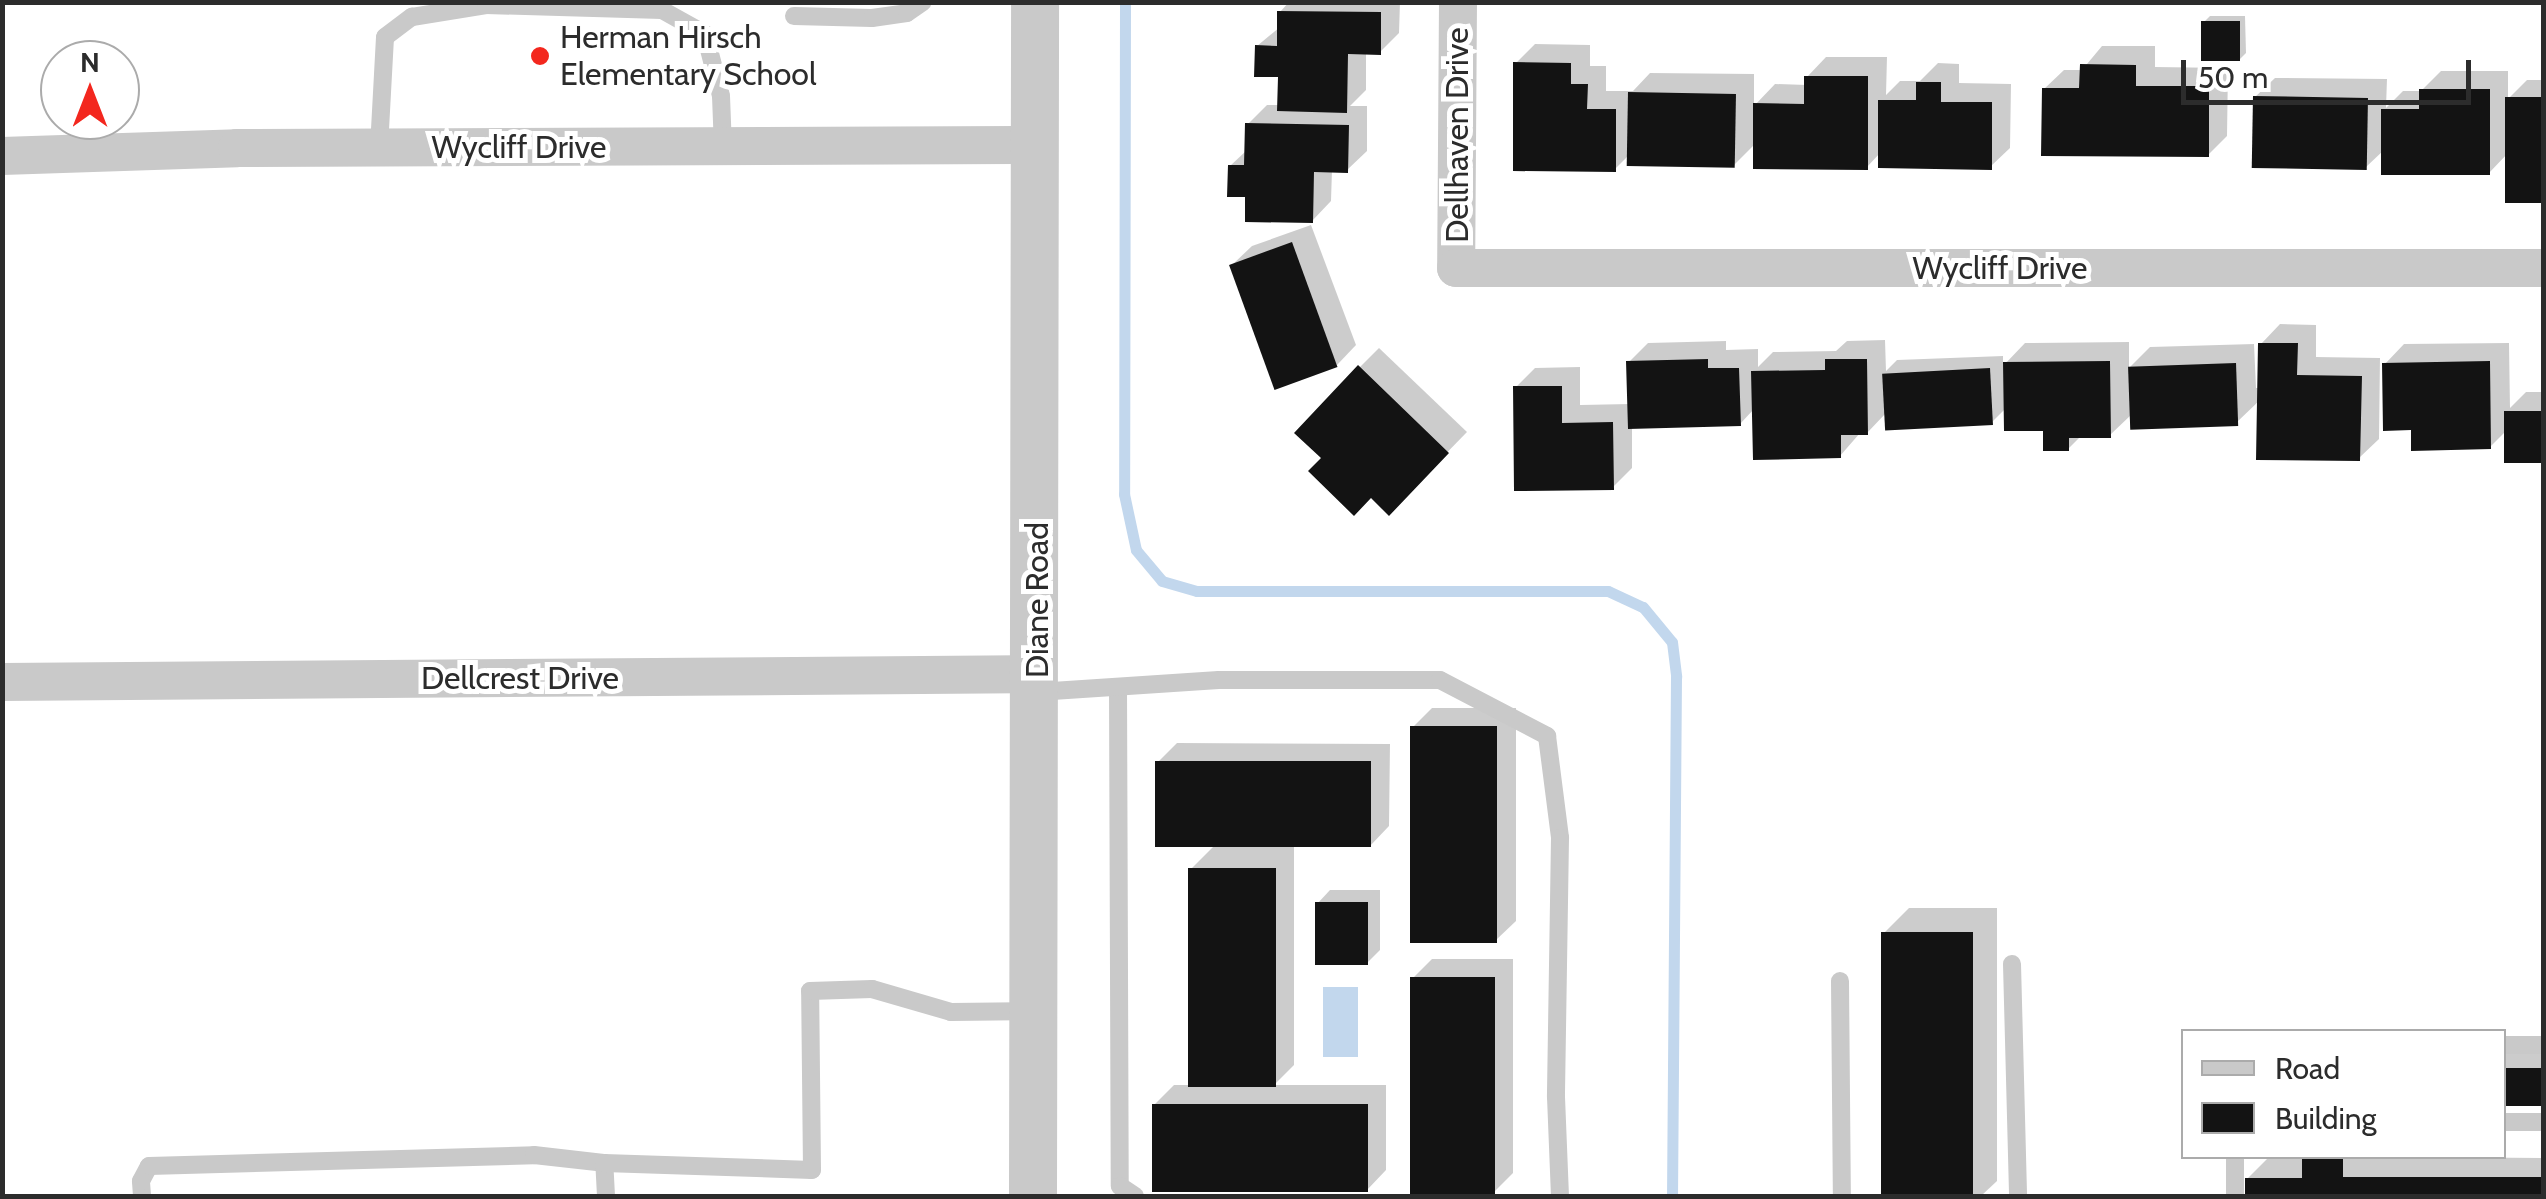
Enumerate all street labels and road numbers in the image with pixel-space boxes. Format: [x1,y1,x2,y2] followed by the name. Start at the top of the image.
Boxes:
[1438,27,1476,243] street label: Dellhaven Drive
[432,128,606,166] street label: Wycliff Drive
[1913,249,2087,287] street label: Wycliff Drive
[1018,522,1056,678] street label: Diane Road
[421,659,619,697] street label: Dellcrest Drive

